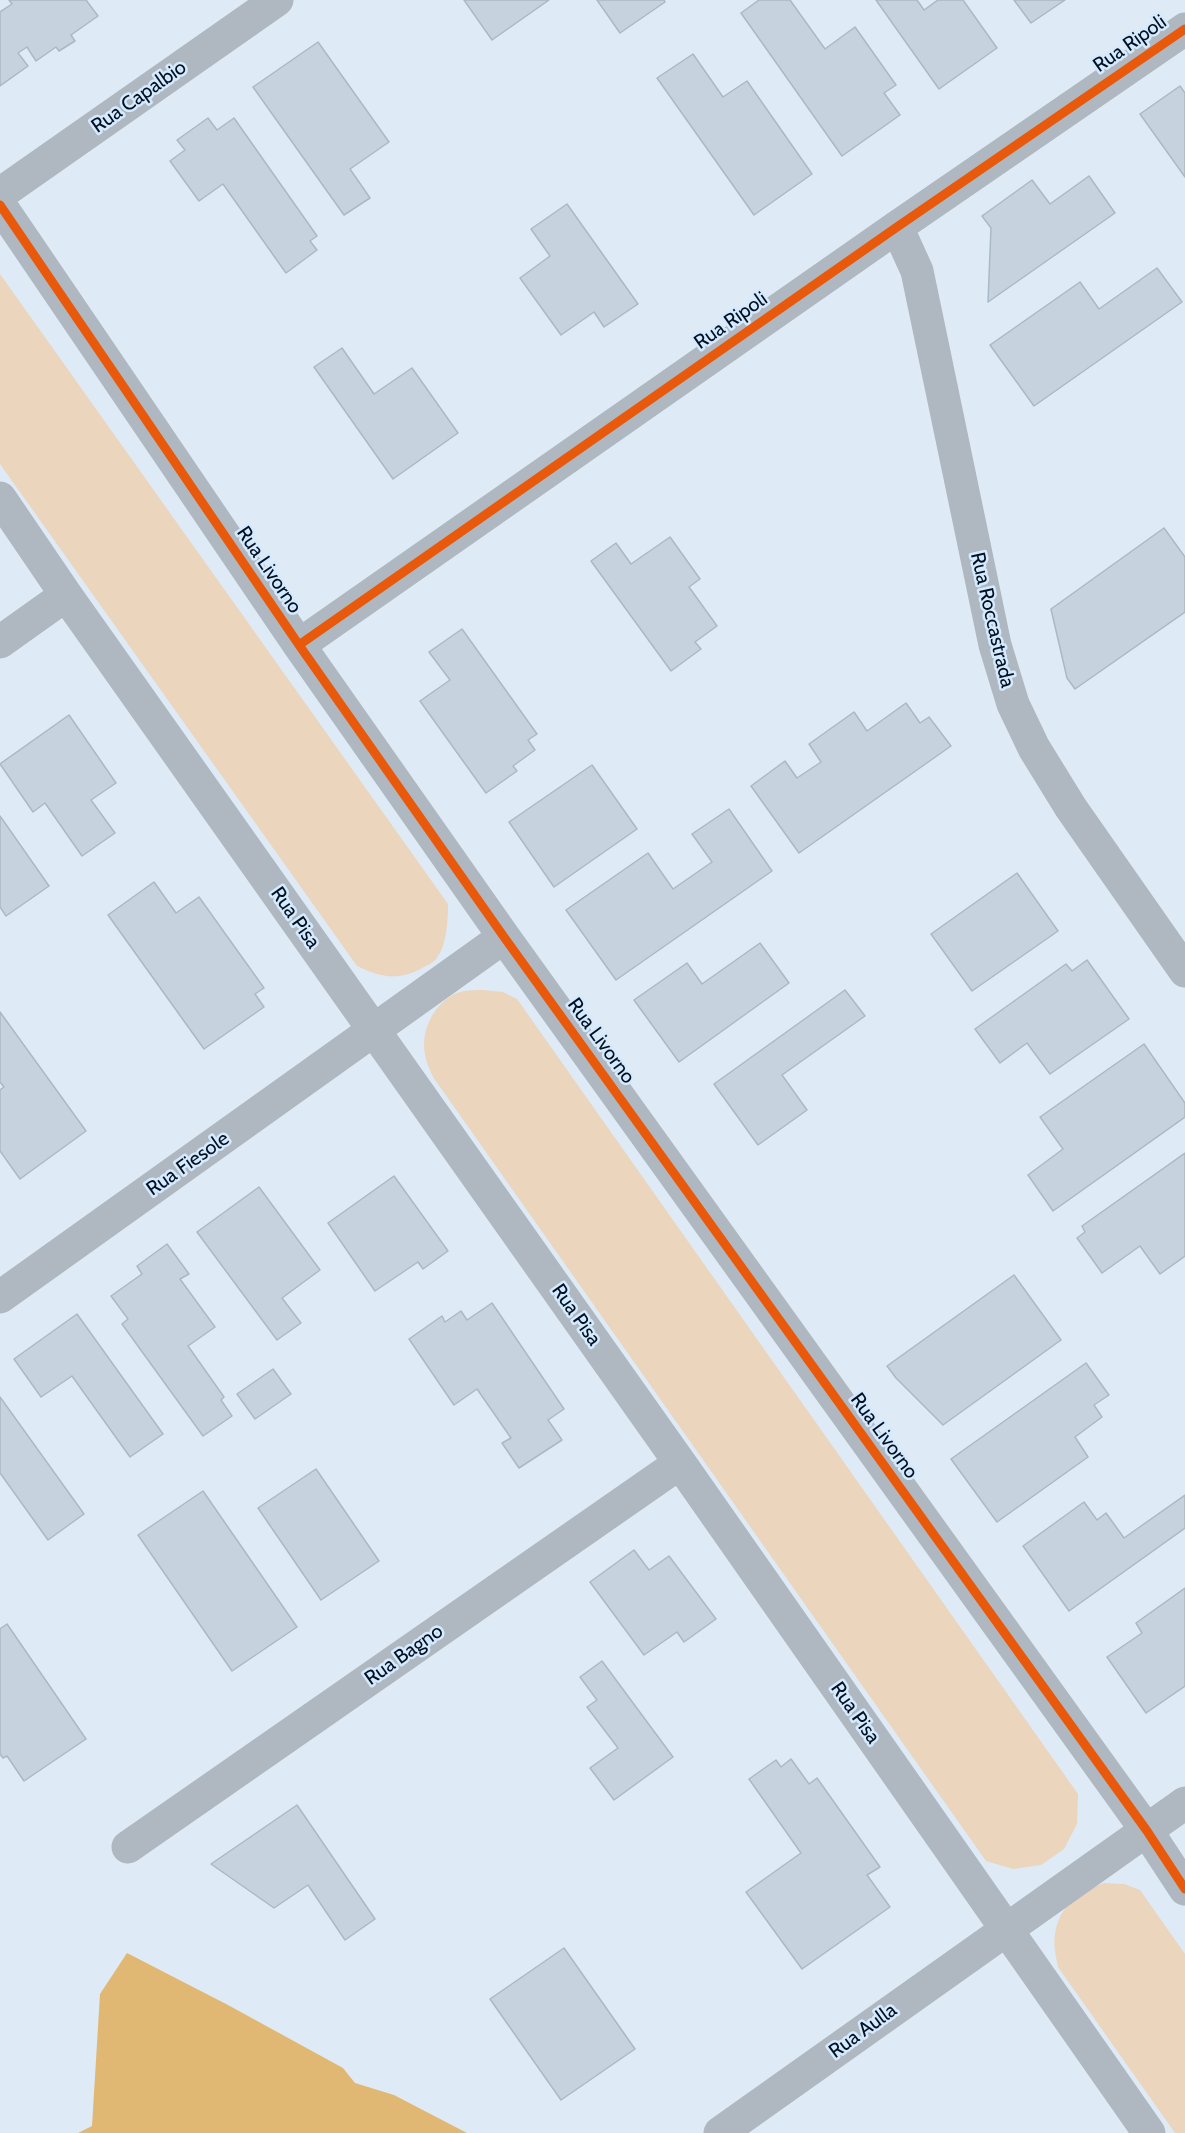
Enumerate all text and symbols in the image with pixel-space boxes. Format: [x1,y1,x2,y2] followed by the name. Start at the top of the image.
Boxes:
[1089,10,1171,78] street label: Rua Ripoli
[87,56,191,138] street label: Rua Capalbio
[690,287,772,355] street label: Rua Ripoli
[231,522,307,618] street label: Rua Livorno
[965,550,1019,690] street label: Rua Roccastrada
[265,883,325,953] street label: Rua Pisa
[562,994,640,1088] street label: Rua Livorno
[142,1127,234,1201] street label: Rua Fiesole
[546,1280,606,1350] street label: Rua Pisa
[845,1389,923,1483] street label: Rua Livorno
[360,1619,448,1691] street label: Rua Bagno
[825,1678,885,1748] street label: Rua Pisa
[824,1998,902,2064] street label: Rua Aulla

